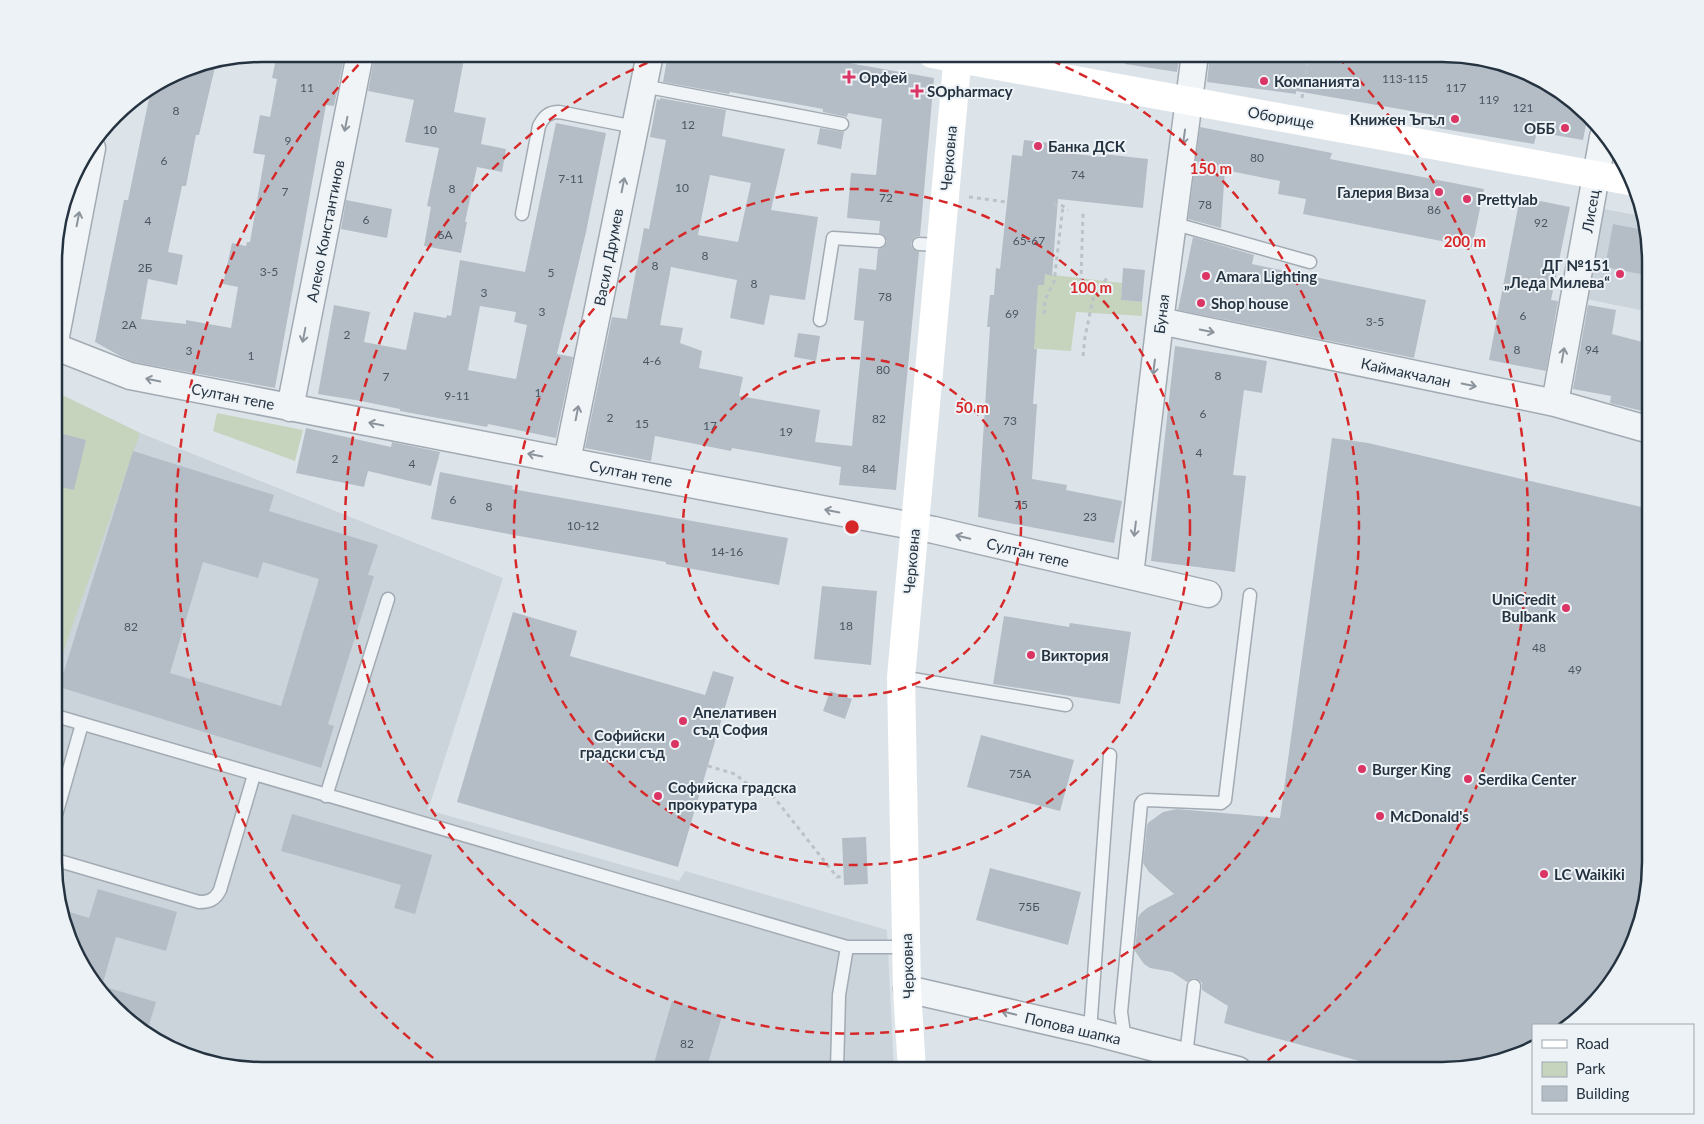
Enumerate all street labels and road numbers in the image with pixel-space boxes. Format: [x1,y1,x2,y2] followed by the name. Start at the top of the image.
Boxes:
[1246,102,1316,132] street label: Оборище
[936,125,960,191] street label: Черковна
[302,158,348,304] street label: Алеко Константинов
[1577,188,1603,235] street label: Лисец
[590,207,626,307] street label: Васил Друмев
[1150,293,1172,335] street label: Буная
[1359,354,1453,390] street label: Каймакчалан
[190,379,276,413] street label: Султан тепе
[588,456,674,490] street label: Султан тепе
[899,528,923,594] street label: Черковна
[985,534,1071,570] street label: Султан тепе
[897,933,917,999] street label: Черковна
[1023,1008,1123,1048] street label: Попова шапка

